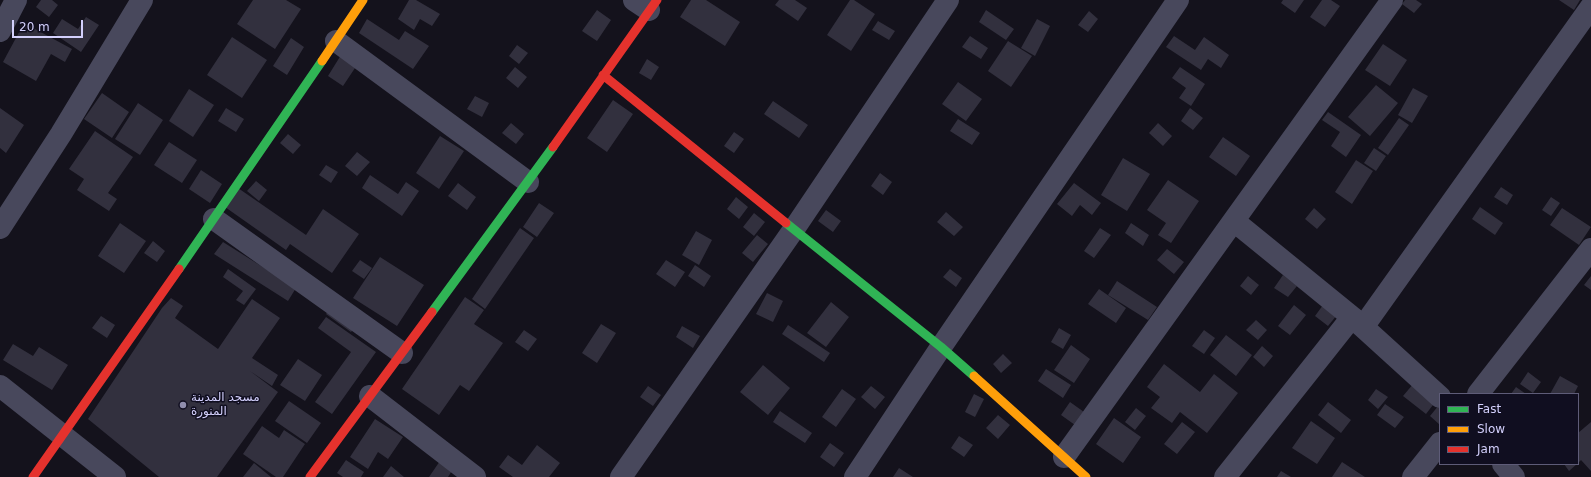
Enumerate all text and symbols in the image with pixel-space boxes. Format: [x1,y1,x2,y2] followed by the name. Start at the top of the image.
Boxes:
[14,12,85,38] scale bar
[19,20,50,34] text: 20 m
[191,391,260,419] place label: مسجد المدينة المنورة
[1439,393,1579,465] legend
[178,400,188,410] marker: مسجد المدينة المنورة
[1477,402,1501,416] text: Fast
[1477,422,1505,436] text: Slow
[1477,442,1500,456] text: Jam

